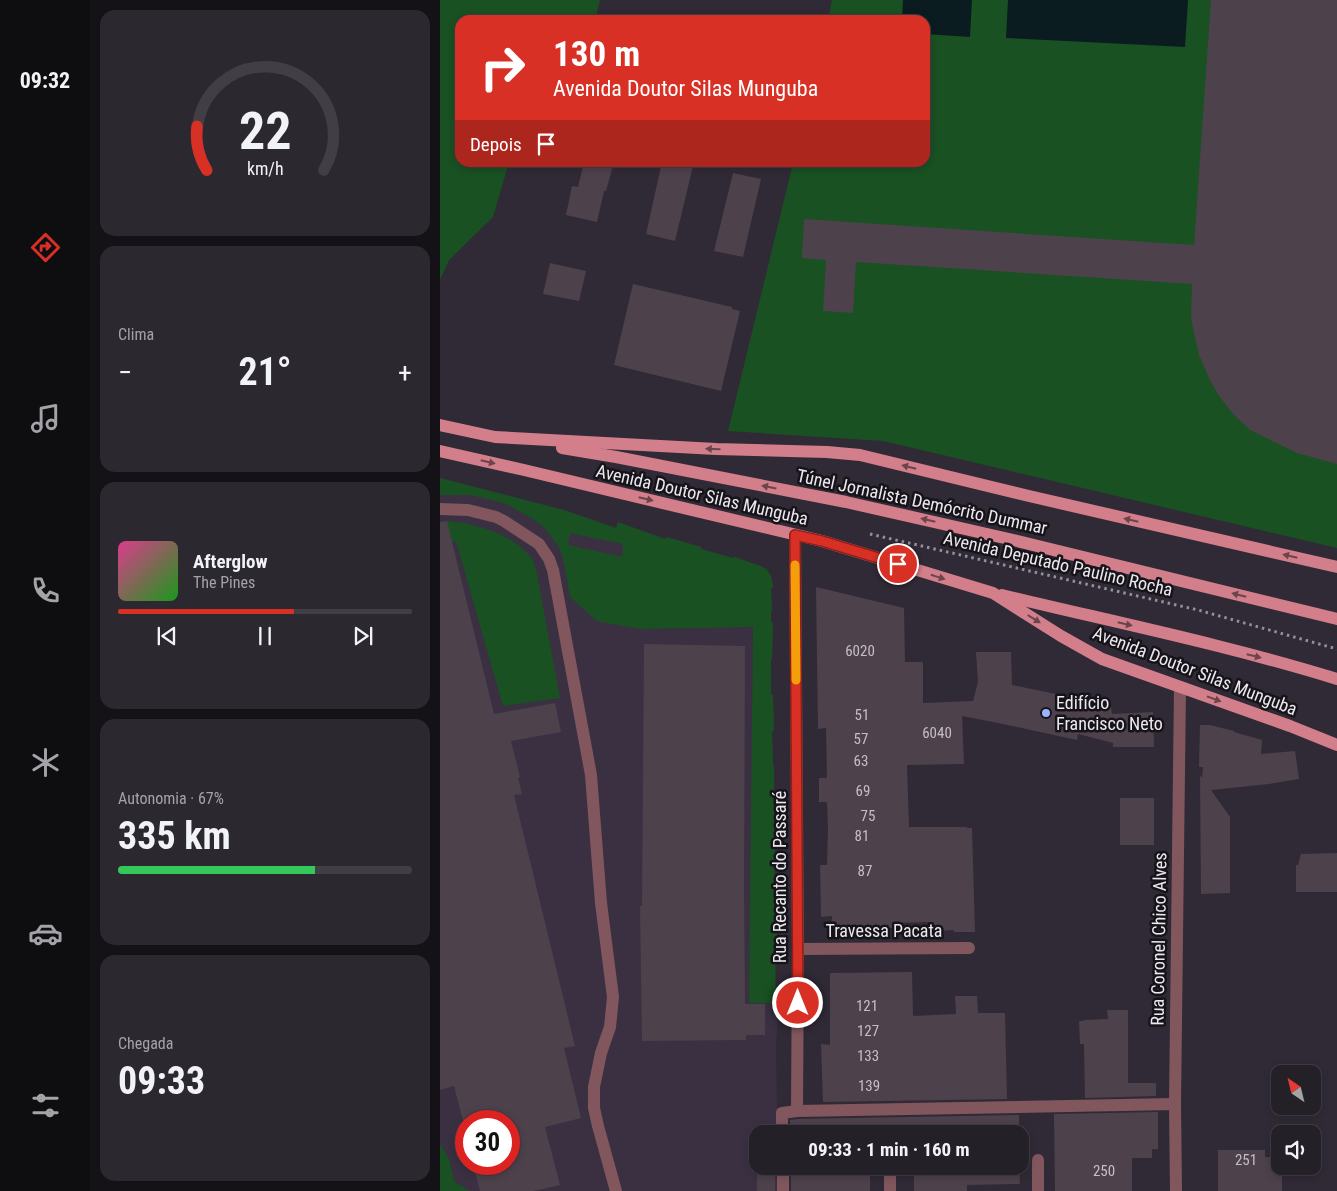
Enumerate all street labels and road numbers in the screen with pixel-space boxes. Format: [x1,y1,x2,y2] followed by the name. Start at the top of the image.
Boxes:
[594,460,810,529] street label: Avenida Doutor Silas Munguba
[795,465,1050,538] street label: Túnel Jornalista Demócrito Dummar
[942,527,1175,600] street label: Avenida Deputado Paulino Rocha
[1090,622,1300,719] street label: Avenida Doutor Silas Munguba
[769,791,790,963] street label: Rua Recanto do Passaré
[1146,852,1171,1026] street label: Rua Coronel Chico Alves
[826,920,942,941] street label: Travessa Pacata

